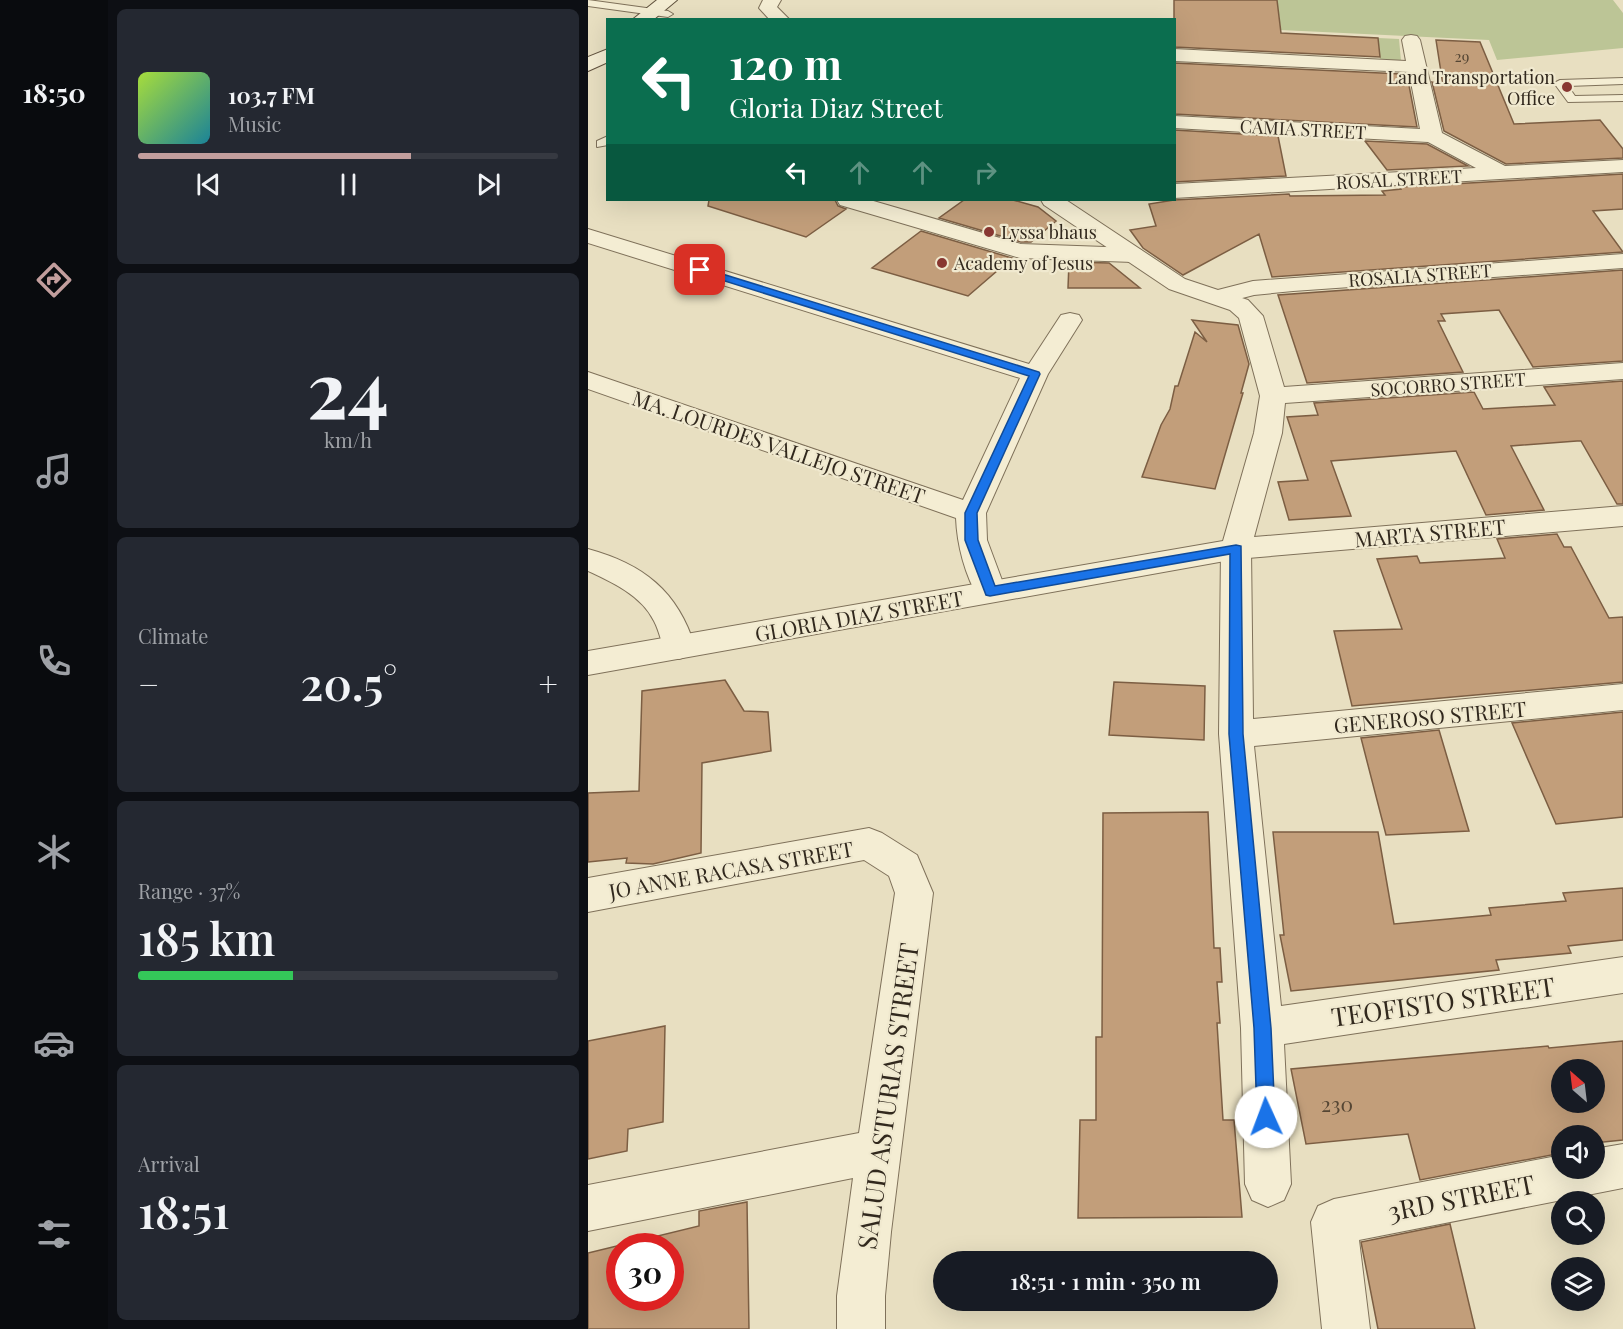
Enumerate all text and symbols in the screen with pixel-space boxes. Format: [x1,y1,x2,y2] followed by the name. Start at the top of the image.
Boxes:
[729,35,842,91] text: 120 m
[630,42,708,120] icon: left
[1455,46,1469,66] house number: 29
[1387,65,1555,110] place label: Land Transportation Office
[22,74,86,110] text: 18:50
[228,80,315,110] text: 103.7 FM
[1560,80,1574,94] marker: Land Transportation Office
[729,89,943,125] text: Gloria Diaz Street
[228,110,281,137] text: Music
[1239,114,1367,144] street label: CAMIA STREET
[780,156,813,189] icon: left
[843,156,876,189] icon: ahead
[906,156,939,189] icon: ahead
[969,156,1002,189] icon: right
[1335,164,1463,194] street label: ROSAL STREET
[192,168,225,201] icon: previous
[332,168,365,201] icon: pause
[472,168,505,201] icon: next
[1001,220,1097,244] place label: Lyssa bhaus
[982,225,996,239] marker: Lyssa bhaus
[674,244,725,295] pin
[953,251,1093,275] place label: Academy of Jesus
[683,253,716,286] icon: arrive
[935,256,949,270] marker: Academy of Jesus
[1347,258,1493,292] street label: ROSALIA STREET
[33,259,75,301] icon: directions
[307,335,389,439] text: 24
[1370,367,1526,401] street label: SOCORRO STREET
[629,383,929,509] street label: MA. LOURDES VALLEJO STREET
[324,426,372,453] text: km/h
[33,450,75,492] icon: music
[1353,511,1507,553] street label: MARTA STREET
[753,583,965,647] street label: GLORIA DIAZ STREET
[138,622,208,649] text: Climate
[33,640,75,682] icon: phone
[301,652,397,712] text: 20.5°
[138,661,159,705] text: −
[539,661,558,705] text: +
[1333,694,1527,738] street label: GENEROSO STREET
[33,831,75,873] icon: climate
[606,834,855,904] street label: JO ANNE RACASA STREET
[138,877,240,904] text: Range · 37%
[138,907,275,967] text: 185 km
[848,941,926,1251] street label: SALUD ASTURIAS STREET
[1329,968,1557,1034] street label: TEOFISTO STREET
[33,1022,75,1064] icon: car
[1551,1059,1605,1113] north arrow
[1551,1059,1605,1311] map controls
[1234,1085,1298,1149] position arrow
[1321,1089,1353,1117] house number: 230
[1551,1125,1605,1179] button: sound
[138,1150,200,1177] text: Arrival
[1385,1166,1537,1228] street label: 3RD STREET
[138,1180,229,1240] text: 18:51
[1551,1191,1605,1245] button: search
[33,1213,75,1255] icon: filters
[606,1233,684,1311] speed limit sign: 30
[1551,1257,1605,1311] button: layers
[1010,1266,1201,1296] text: 18:51 · 1 min · 350 m

